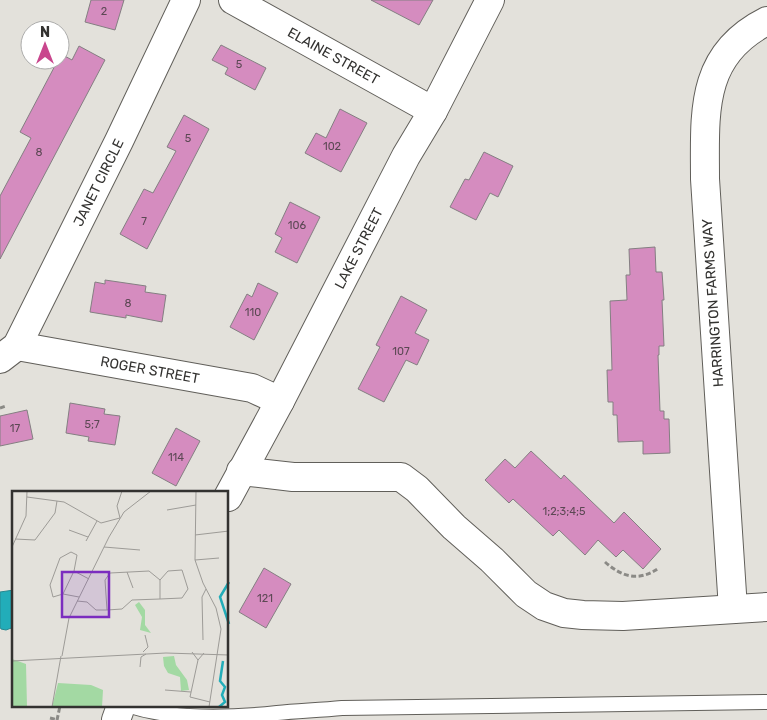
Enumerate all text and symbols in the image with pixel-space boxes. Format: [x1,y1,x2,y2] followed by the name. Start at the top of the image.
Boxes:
[101,5,107,18] house number: 2
[20,20,70,70] north arrow
[40,24,50,41] text: N
[285,24,382,88] street label: ELAINE STREET
[236,58,243,71] house number: 5
[185,132,192,145] house number: 5
[69,136,127,229] street label: JANET CIRCLE
[323,140,341,153] house number: 102
[36,146,43,159] house number: 8
[331,205,386,291] street label: LAKE STREET
[141,215,147,228] house number: 7
[699,218,727,388] street label: HARRINGTON FARMS WAY
[288,219,307,232] house number: 106
[125,297,132,310] house number: 8
[245,306,261,319] house number: 110
[392,345,410,358] house number: 107
[99,353,201,387] street label: ROGER STREET
[84,418,100,431] house number: 5;7
[10,422,21,435] house number: 17
[168,451,184,464] house number: 114
[12,491,229,708] inset map
[542,505,586,518] house number: 1;2;3;4;5
[257,592,273,605] house number: 121

